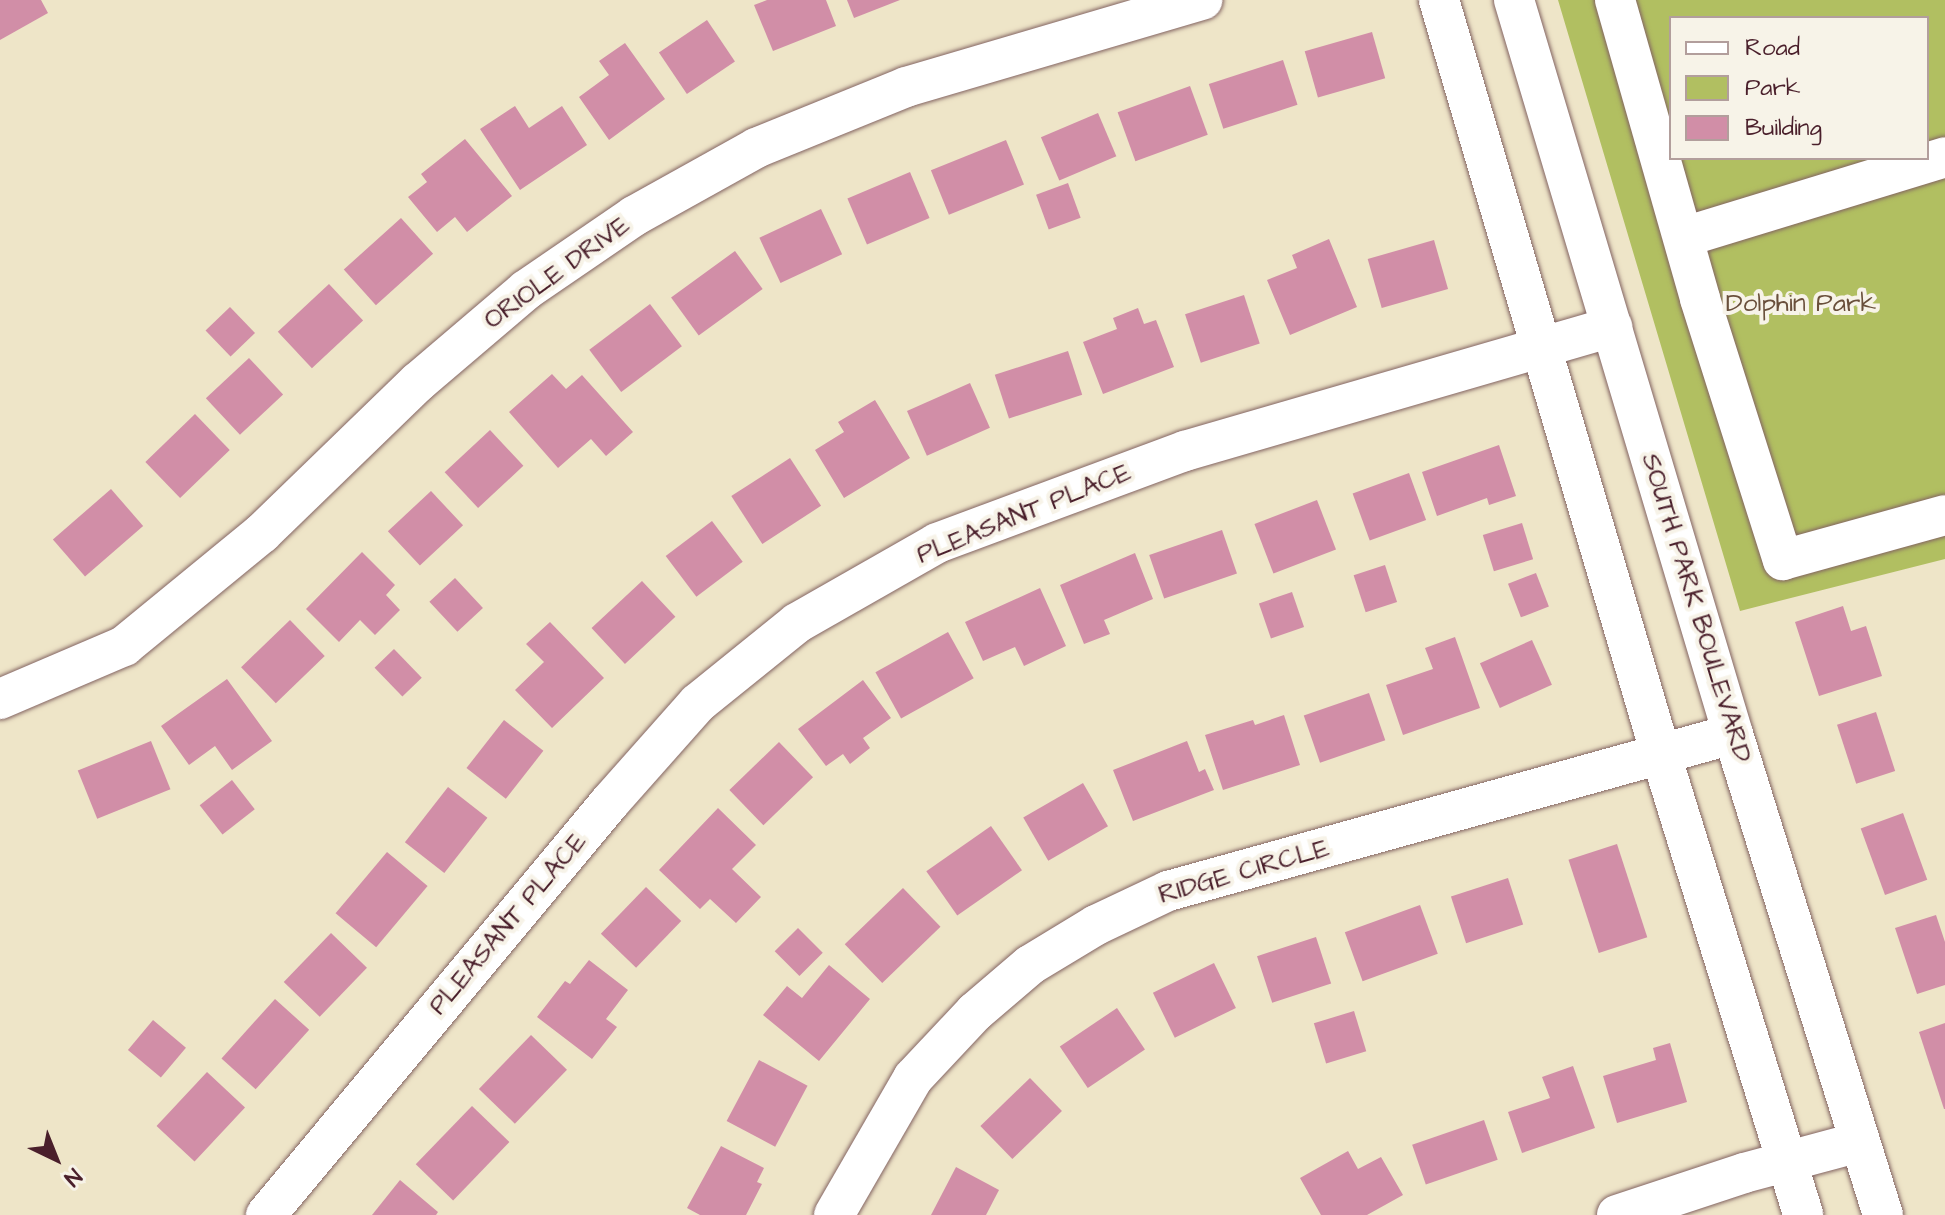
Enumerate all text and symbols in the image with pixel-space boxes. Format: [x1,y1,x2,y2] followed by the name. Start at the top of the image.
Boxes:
[1669,16,1929,160] legend
[1745,31,1800,65] text: Road
[1745,71,1801,105] text: Park
[1745,111,1822,145] text: Building
[478,210,636,336] street label: ORIOLE DRIVE
[1726,288,1876,320] park label: Dolphin Park
[1634,450,1758,766] street label: SOUTH PARK BOULEVARD
[912,457,1136,571] street label: PLEASANT PLACE
[423,827,593,1021] street label: PLEASANT PLACE
[1155,833,1333,911] street label: RIDGE CIRCLE
[16,1119,96,1199] north arrow
[57,1161,88,1193] text: N

